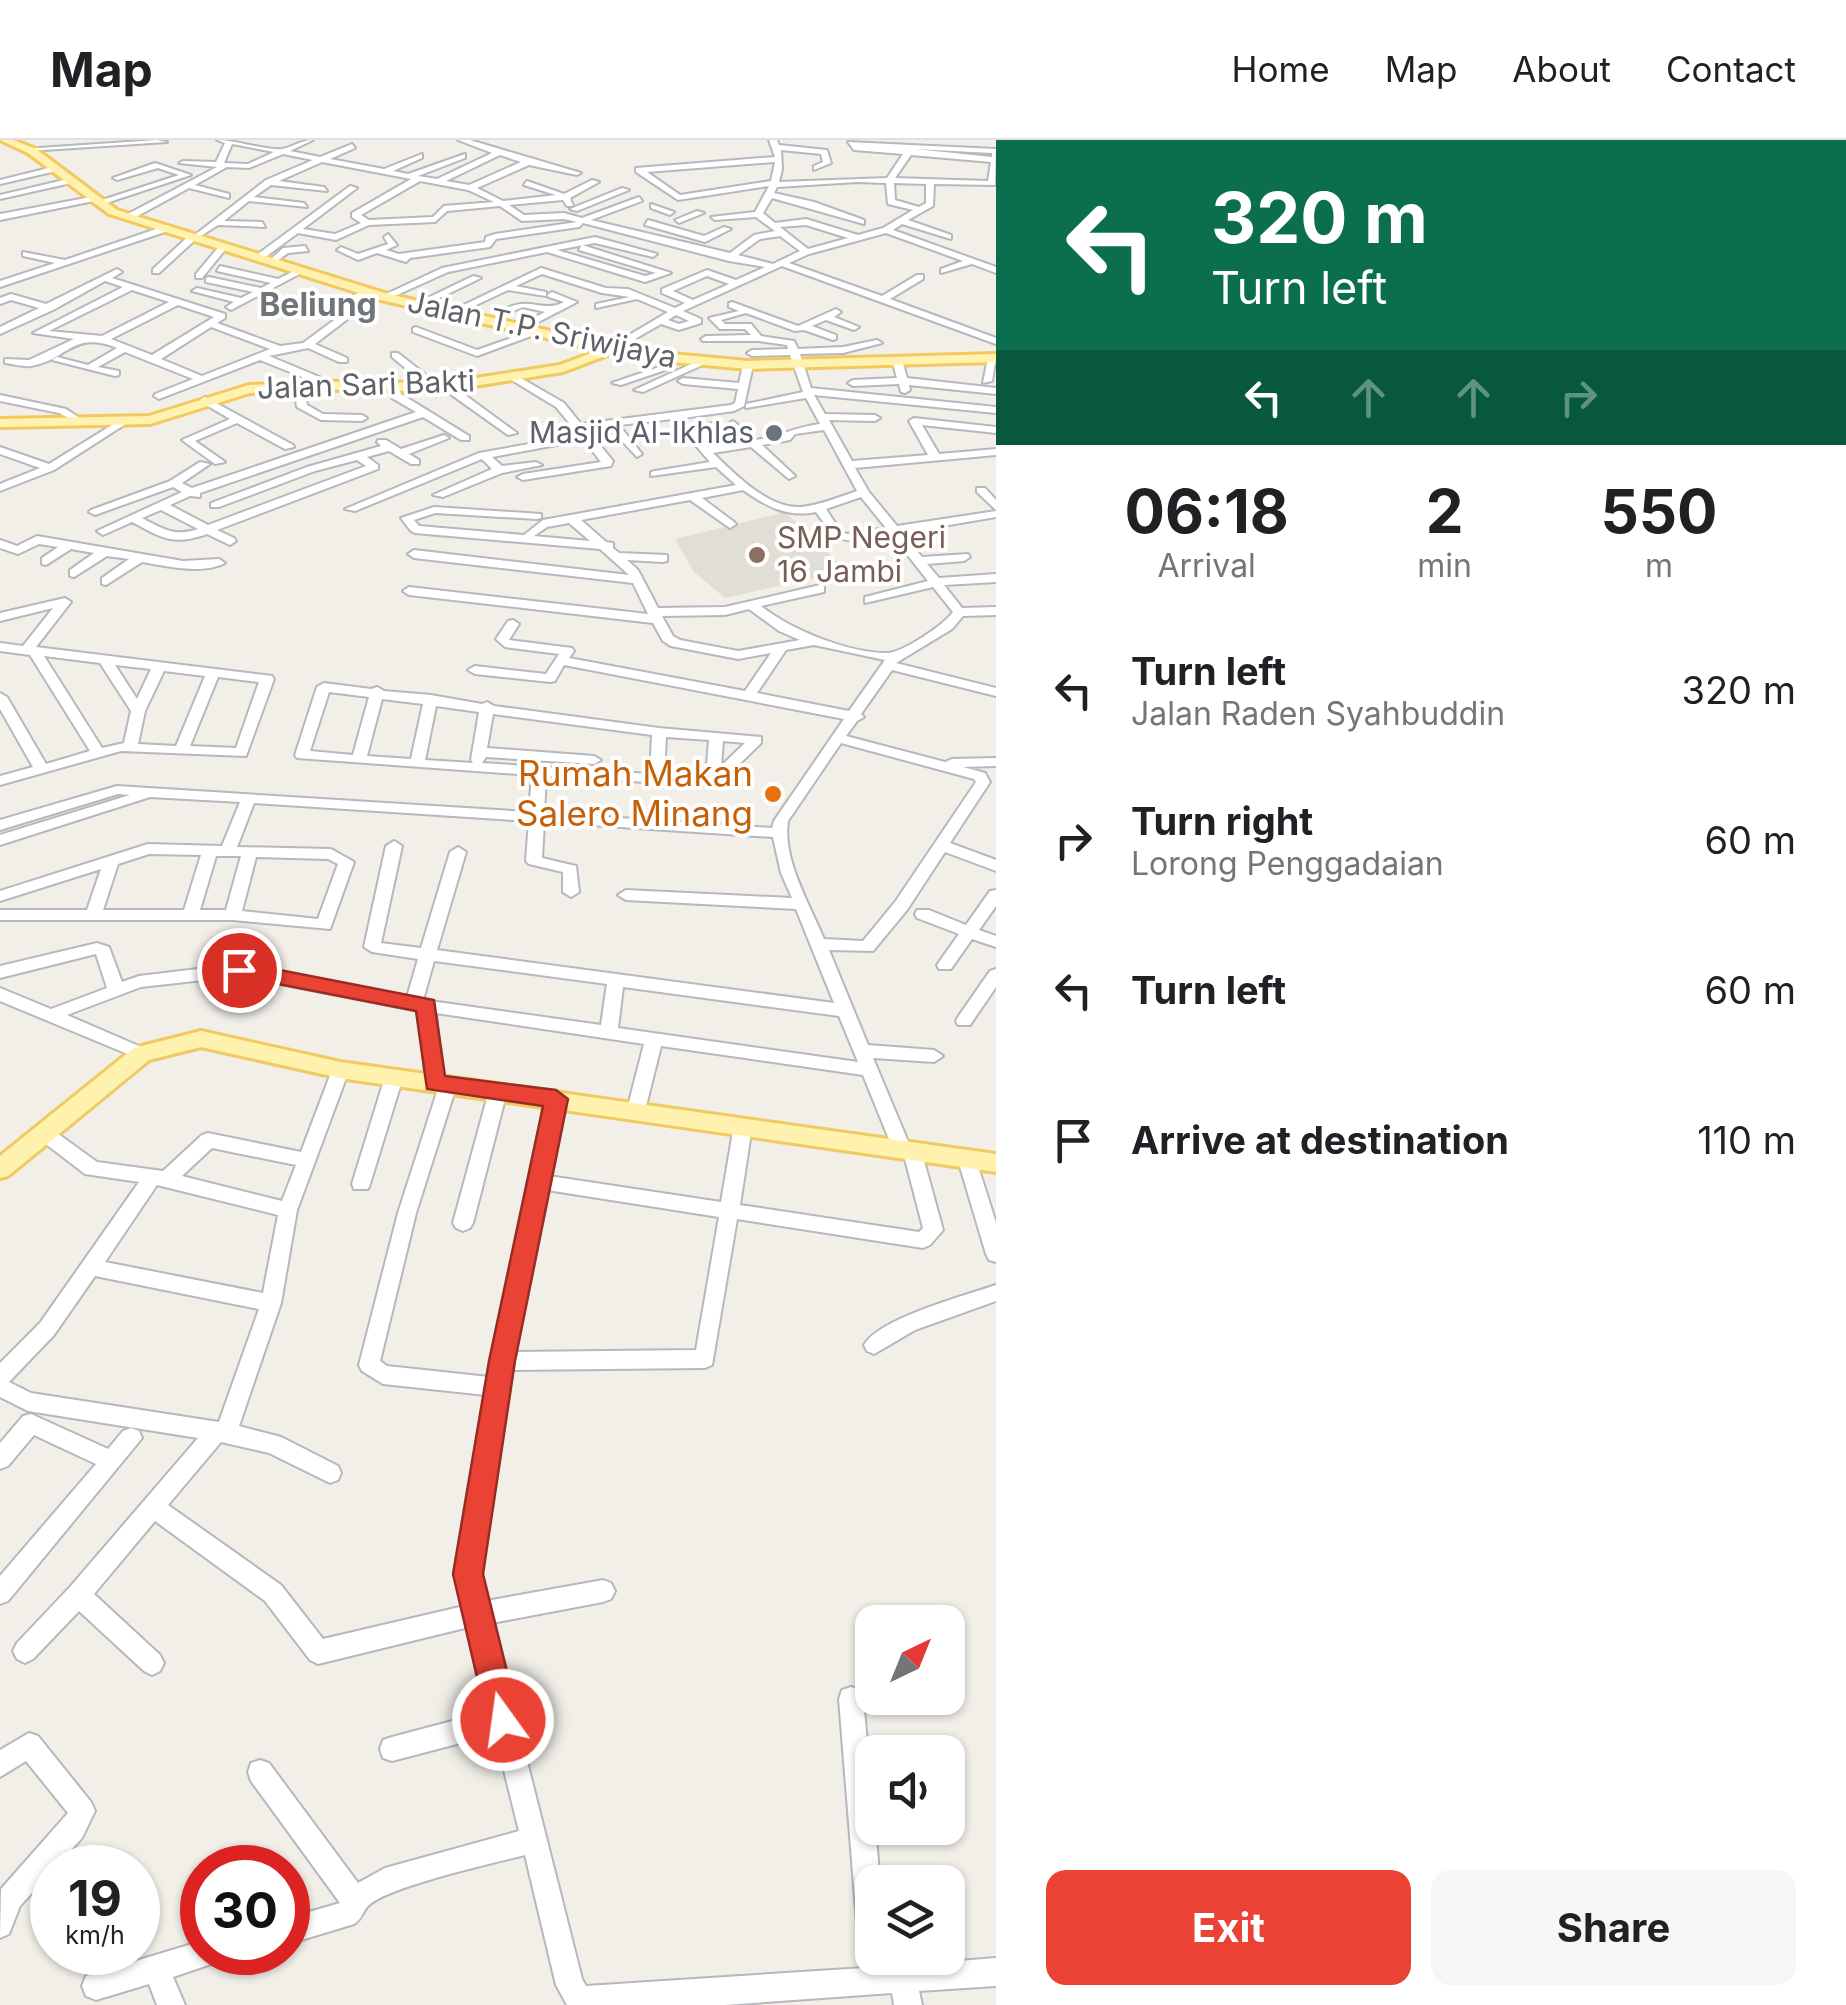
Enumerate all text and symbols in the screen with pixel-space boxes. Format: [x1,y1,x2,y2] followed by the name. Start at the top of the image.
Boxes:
[50,40,153,99] text: Map
[1232,48,1330,90] text: Home
[1385,48,1457,90] text: Map
[1512,48,1611,90] text: About
[1666,48,1796,90] text: Contact
[1211,175,1428,260] text: 320 m
[1046,180,1176,310] icon: left
[1211,260,1387,315] text: Turn left
[405,283,680,375] street label: Jalan T.P. Sriwijaya
[259,285,377,324] district label: Beliung
[256,362,475,406] street label: Jalan Sari Bakti
[1236,370,1291,425] icon: left
[1341,370,1396,425] icon: ahead
[1446,370,1501,425] icon: ahead
[1551,370,1606,425] icon: right
[529,414,754,450] place label: Masjid Al-Ikhlas
[763,422,785,444] marker: Masjid Al-Ikhlas
[1124,475,1289,547] text: 06:18
[1426,475,1464,547] text: 2
[1600,475,1718,547] text: 550
[777,519,946,589] place label: SMP Negeri 16 Jambi
[746,544,768,566] marker: SMP Negeri 16 Jambi
[1157,546,1256,585] text: Arrival
[1417,546,1472,585] text: min
[1645,546,1673,585] text: m
[1131,648,1286,694] text: Turn left
[1046,663,1101,718] icon: left
[1681,667,1796,713] text: 320 m
[1131,694,1505,733] text: Jalan Raden Syahbuddin
[516,752,753,834] place label: Rumah Makan Salero Minang
[762,783,784,805] marker: Rumah Makan Salero Minang
[1131,798,1313,844] text: Turn right
[1046,813,1101,868] icon: right
[1704,817,1796,863] text: 60 m
[1131,844,1444,883] text: Lorong Penggadaian
[197,928,282,1013] pin
[212,943,267,998] icon: arrive
[1046,963,1101,1018] icon: left
[1131,967,1286,1013] text: Turn left
[1704,967,1796,1013] text: 60 m
[1046,1113,1101,1168] icon: arrive
[1131,1117,1509,1163] text: Arrive at destination
[1697,1117,1796,1163] text: 110 m
[855,1605,965,1715] north arrow
[855,1605,965,1975] map controls
[451,1668,555,1772] position arrow
[855,1735,965,1845] button: sound
[180,1845,310,1975] speed limit sign: 30
[855,1865,965,1975] button: layers
[68,1868,122,1928] text: 19
[1046,1870,1411,1985] button: Exit
[1431,1870,1796,1985] button: Share
[65,1920,125,1950] text: km/h

